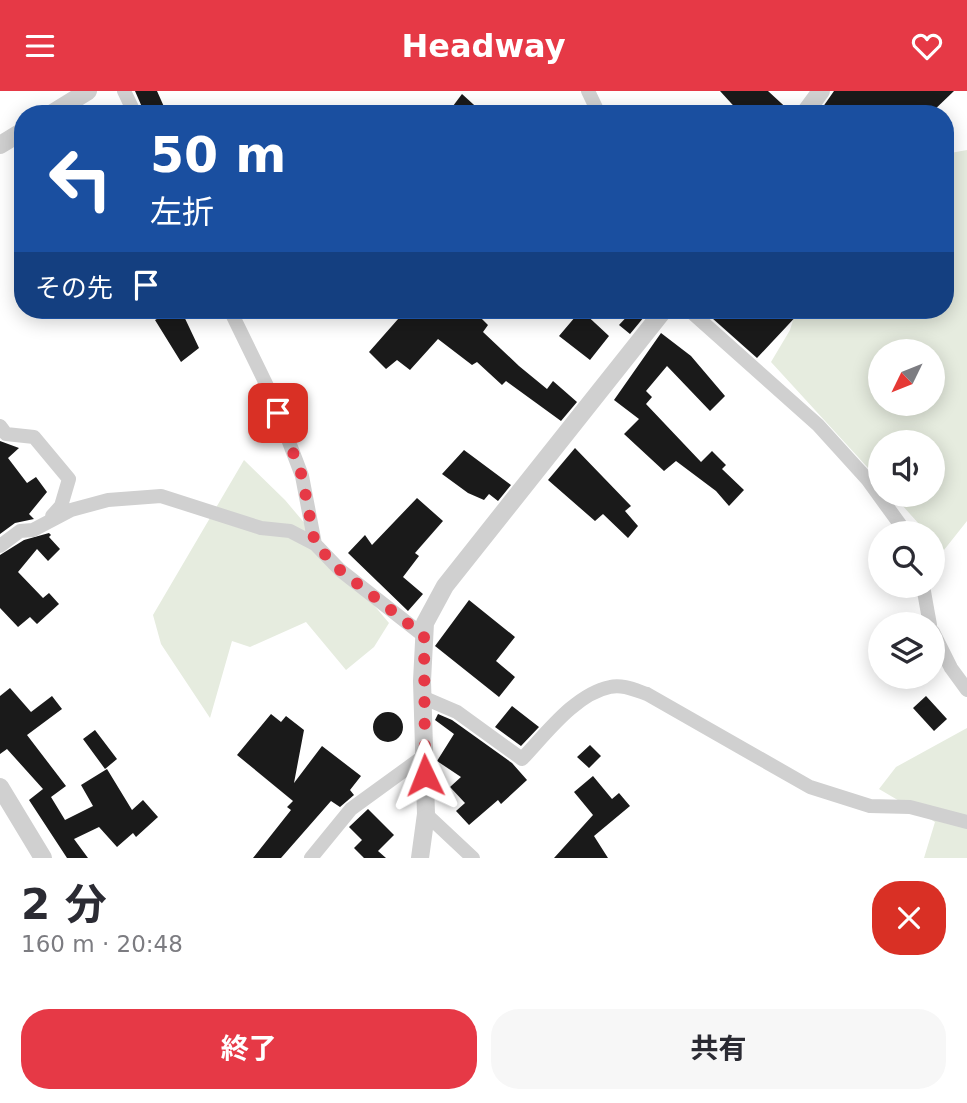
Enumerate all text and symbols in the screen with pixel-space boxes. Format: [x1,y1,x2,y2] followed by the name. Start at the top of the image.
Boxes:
[21,27,59,65] icon: menu
[401,27,566,65] text: Headway
[908,27,946,65] icon: heart
[150,127,286,184] text: 50 m
[35,133,126,224] icon: left
[150,193,214,231] text: 左折
[127,266,165,304] icon: arrive
[35,273,113,303] text: その先
[868,339,945,417] north arrow
[868,339,945,689] map controls
[248,383,308,443] pin
[259,394,297,432] icon: arrive
[868,430,945,507] button: sound
[868,521,945,598] button: search
[868,612,945,689] button: layers
[388,738,462,812] position arrow
[21,880,107,929] text: 2 分
[872,881,946,955] button: close
[21,931,183,957] text: 160 m · 20:48
[21,1009,477,1089] button: 終了
[491,1009,946,1089] button: 共有

